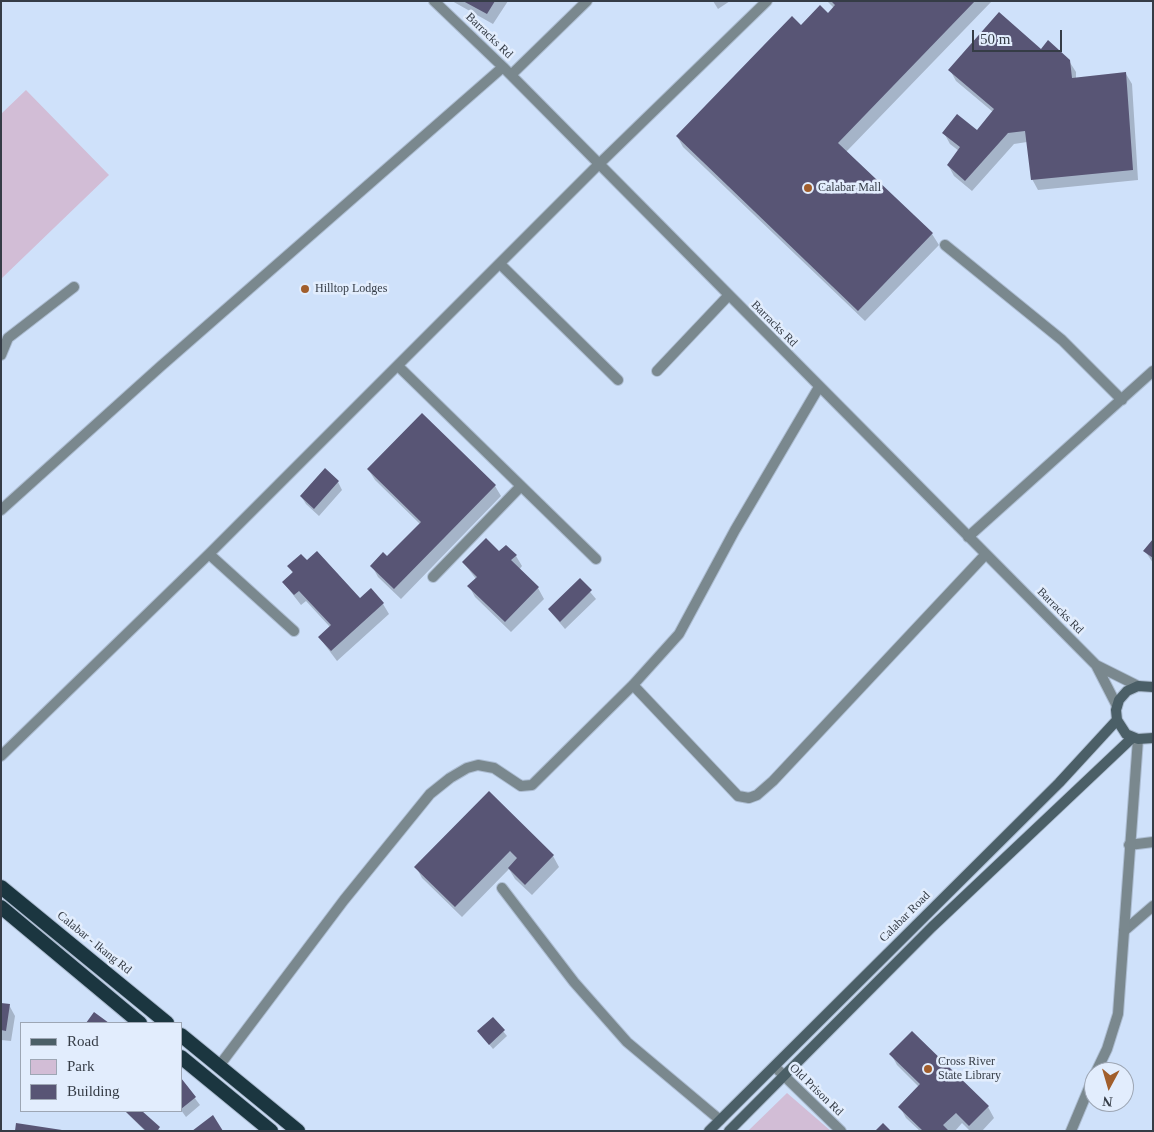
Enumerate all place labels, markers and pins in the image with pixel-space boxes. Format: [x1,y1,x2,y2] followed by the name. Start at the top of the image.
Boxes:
[818,181,881,195] place label: Calabar Mall
[802,182,814,194] marker: Calabar Mall
[315,282,387,296] place label: Hilltop Lodges
[299,283,311,295] marker: Hilltop Lodges
[938,1055,1001,1083] place label: Cross River State Library
[922,1063,934,1075] marker: Cross River State Library

